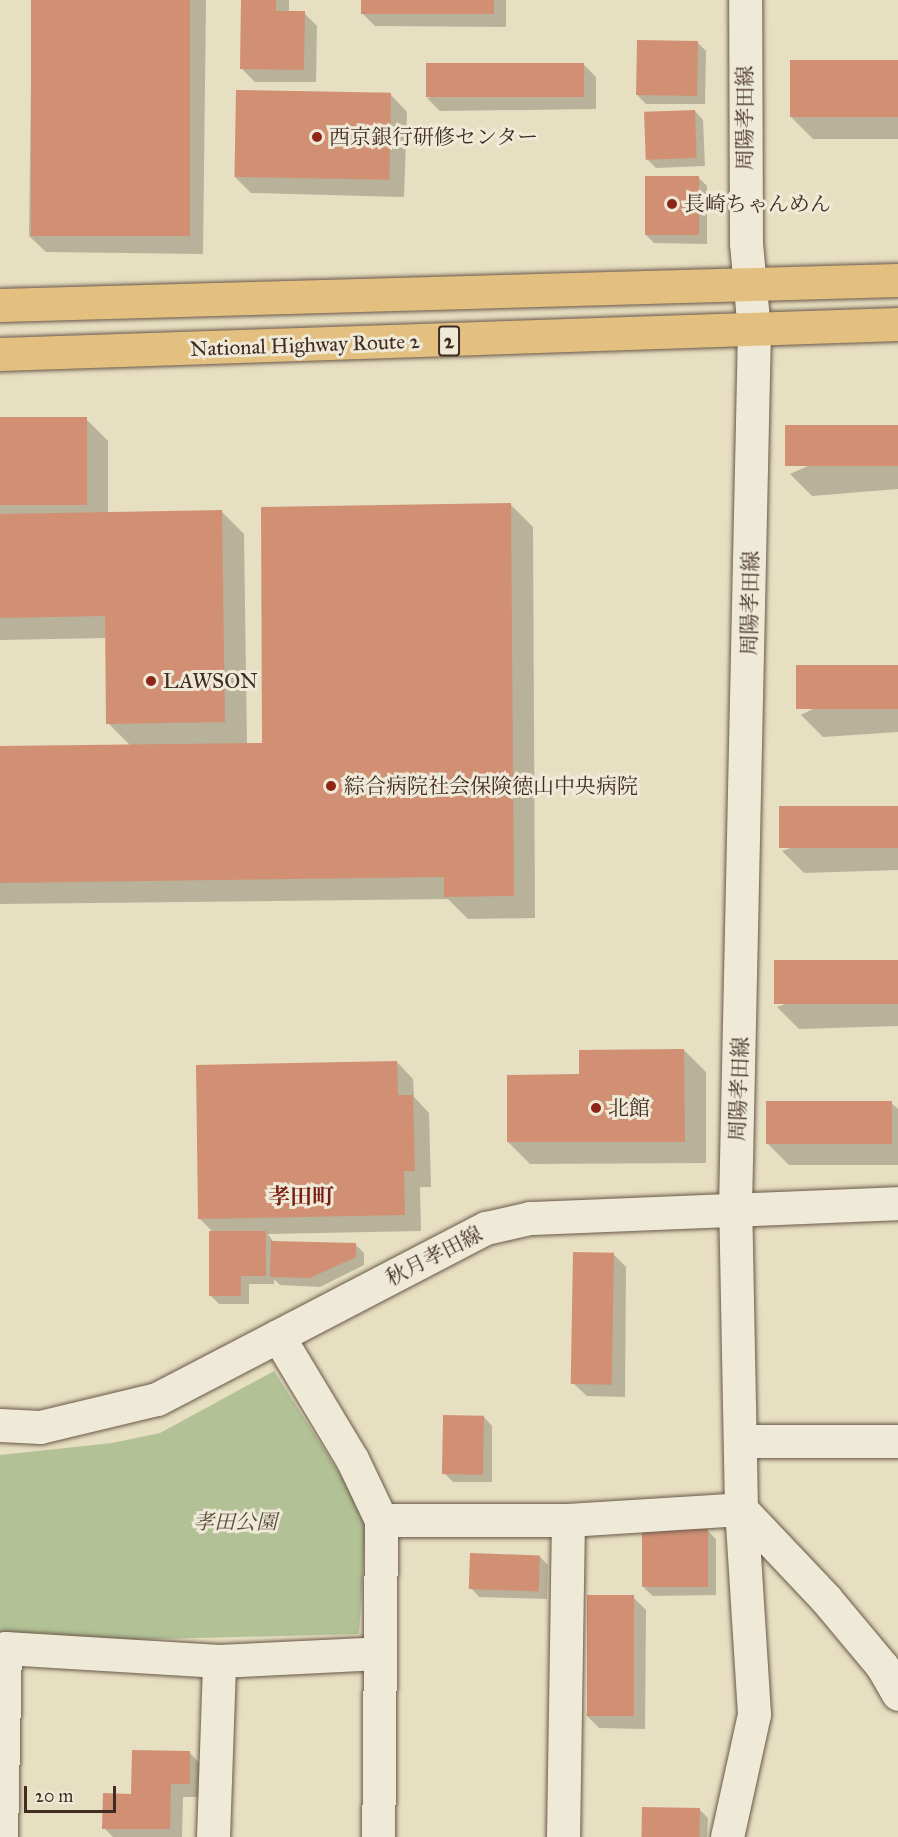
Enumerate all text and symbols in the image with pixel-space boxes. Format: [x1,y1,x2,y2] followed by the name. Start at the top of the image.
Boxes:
[732,66,758,170] street label: 周陽孝田線
[329,124,539,150] place label: 西京銀行研修センター
[310,130,324,144] marker: 西京銀行研修センター
[684,191,831,217] place label: 長崎ちゃんめん
[665,197,679,211] marker: 長崎ちゃんめん
[437,324,461,358] road number: 2
[190,328,420,362] street label: National Highway Route 2
[736,550,764,656] street label: 周陽孝田線
[163,668,258,694] place label: LAWSON
[144,674,158,688] marker: LAWSON
[344,773,638,799] place label: 綜合病院社会保険徳山中央病院
[322,777,340,795] marker: 綜合病院社会保険徳山中央病院
[725,1036,753,1142] street label: 周陽孝田線
[608,1095,650,1121] place label: 北館
[589,1101,603,1115] marker: 北館
[268,1184,334,1210] district label: 孝田町
[382,1221,486,1291] street label: 秋月孝田線
[193,1509,277,1535] park label: 孝田公園
[27,1774,118,1812] scale bar
[35,1785,73,1807] text: 20 m

